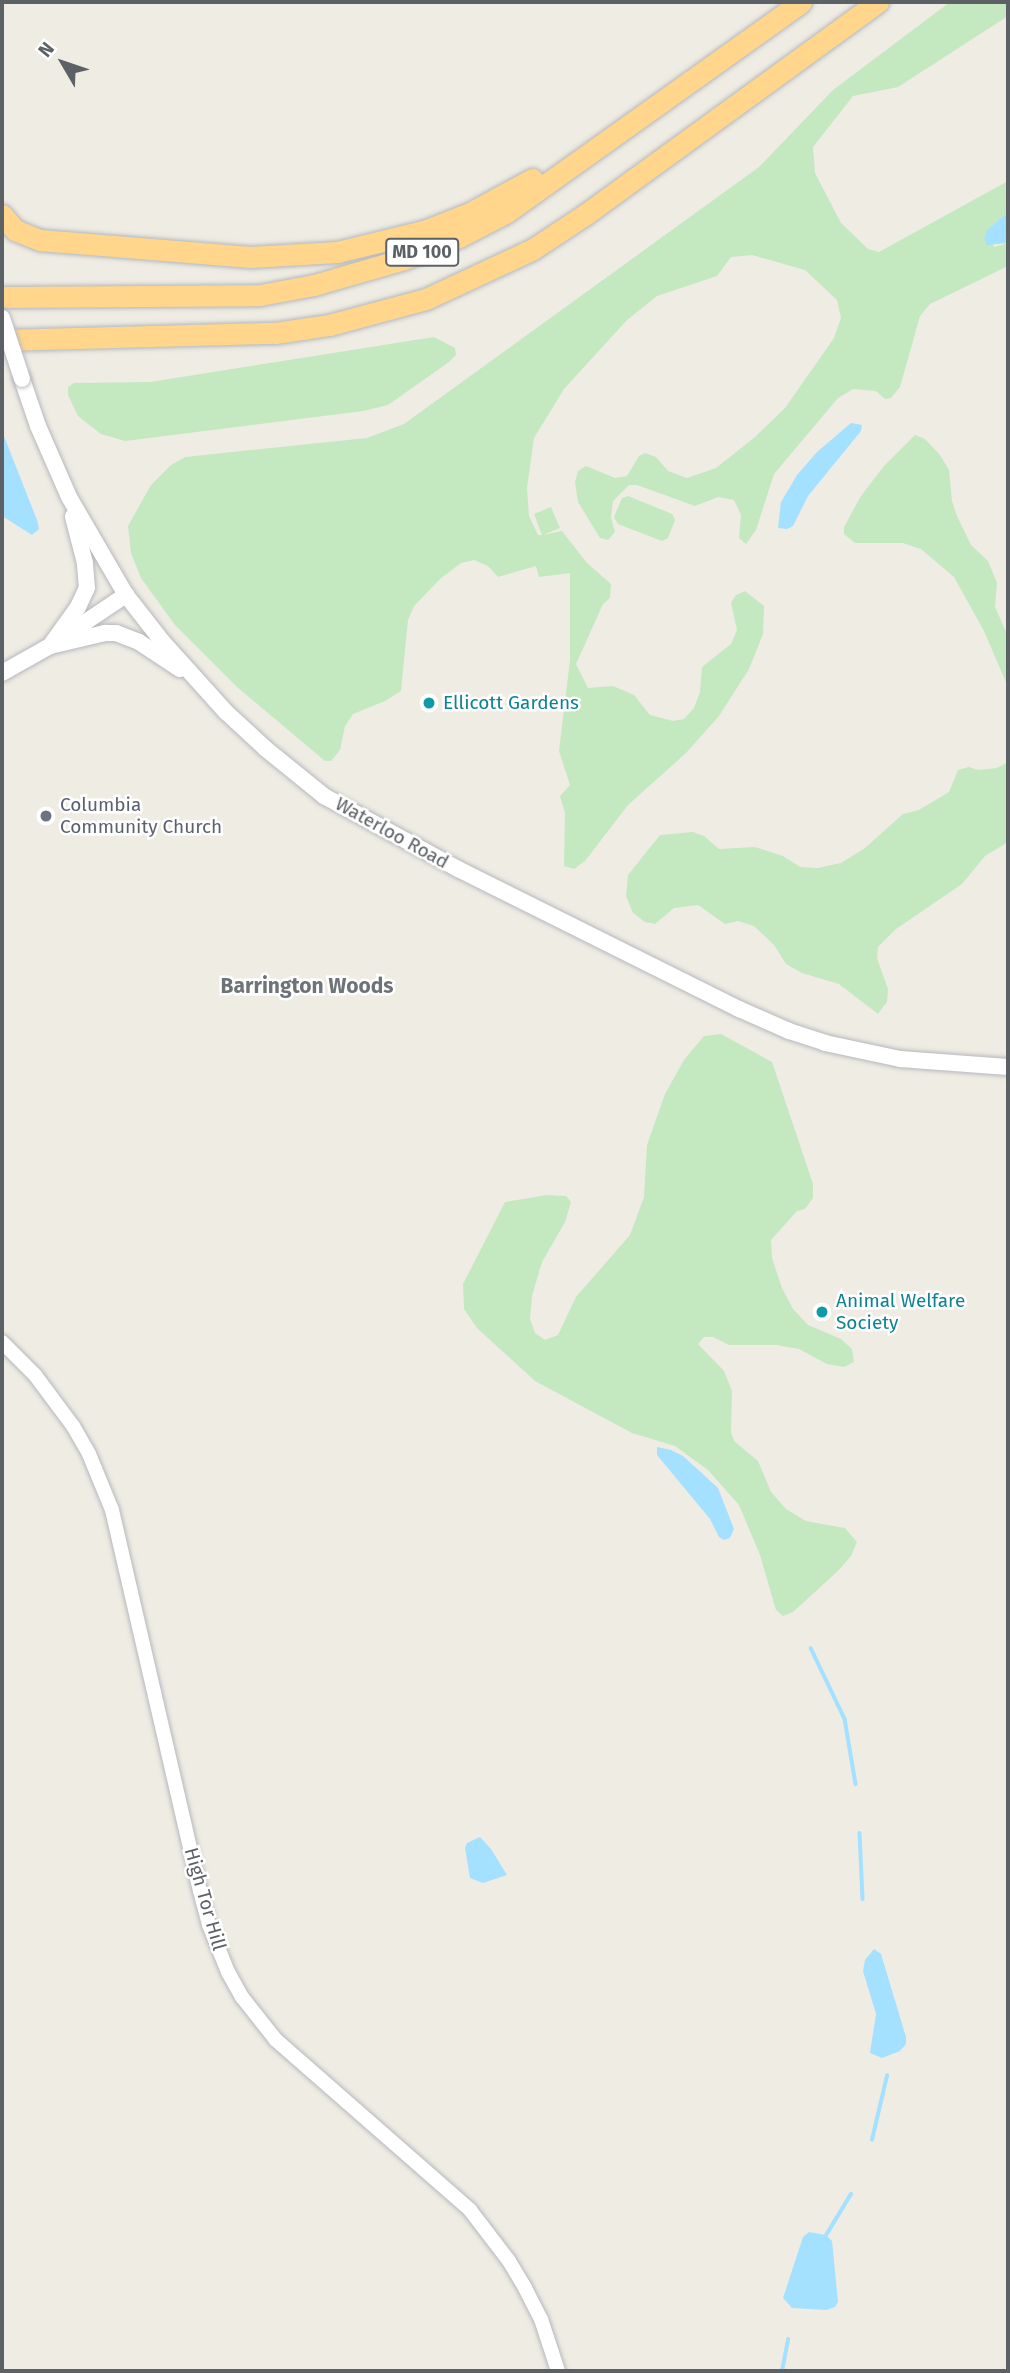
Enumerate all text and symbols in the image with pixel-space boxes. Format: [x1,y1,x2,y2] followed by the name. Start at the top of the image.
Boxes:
[28,28,98,98] north arrow
[33,37,59,62] text: N
[384,238,460,266] road number: MD 100
[443,692,579,714] place label: Ellicott Gardens
[421,695,437,711] marker: Ellicott Gardens
[331,792,453,874] street label: Waterloo Road
[60,794,222,838] place label: Columbia Community Church
[38,808,54,824] marker: Columbia Community Church
[221,973,393,999] district label: Barrington Woods
[836,1290,965,1334] place label: Animal Welfare Society
[814,1304,830,1320] marker: Animal Welfare Society
[179,1845,231,1953] street label: High Tor Hill

